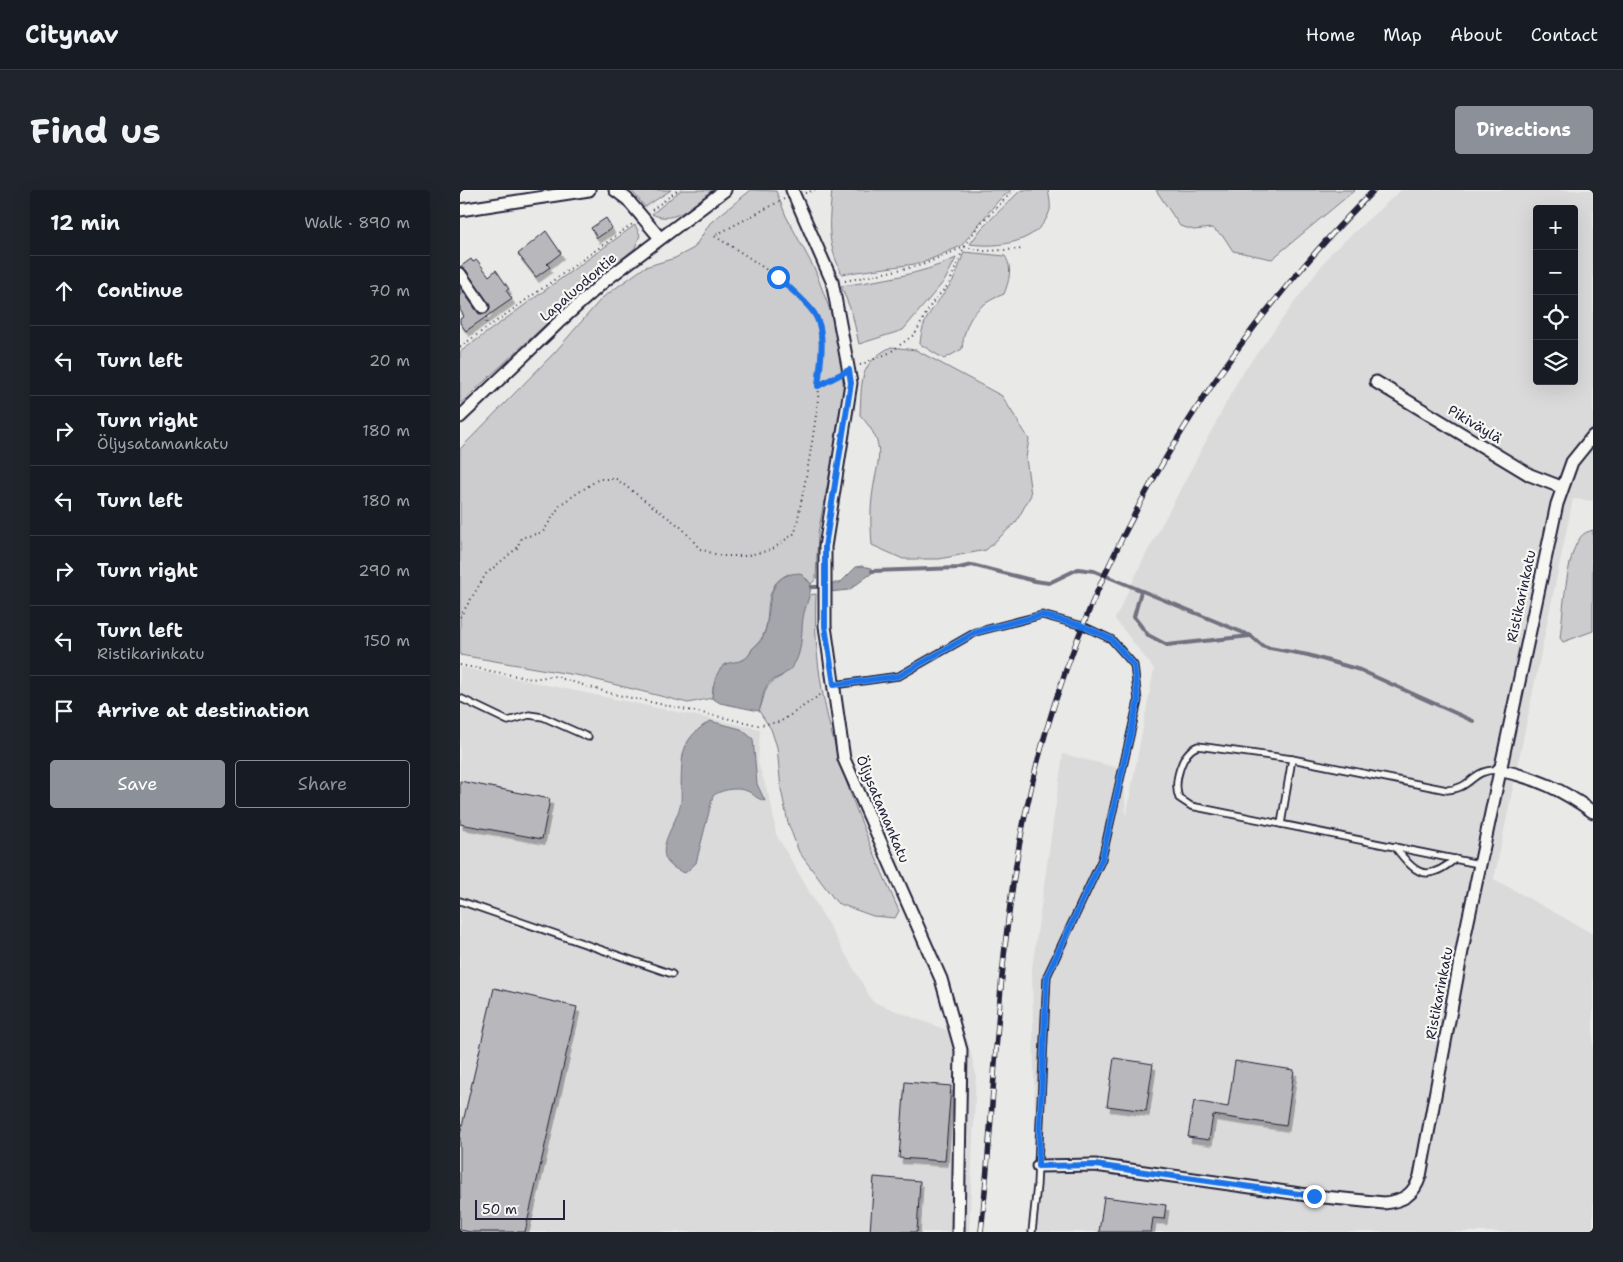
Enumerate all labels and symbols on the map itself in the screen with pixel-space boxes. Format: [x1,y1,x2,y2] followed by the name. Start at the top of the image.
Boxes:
[536,249,620,325] street label: Lapaluodontie
[767,266,790,289] route start
[1445,401,1506,447] street label: Pikiväylä
[1502,548,1540,644] street label: Ristikarinkatu
[852,753,914,865] street label: Öljysatamankatu
[1421,945,1457,1041] street label: Ristikarinkatu
[1303,1185,1326,1208] route end
[475,1197,565,1220] scale bar

